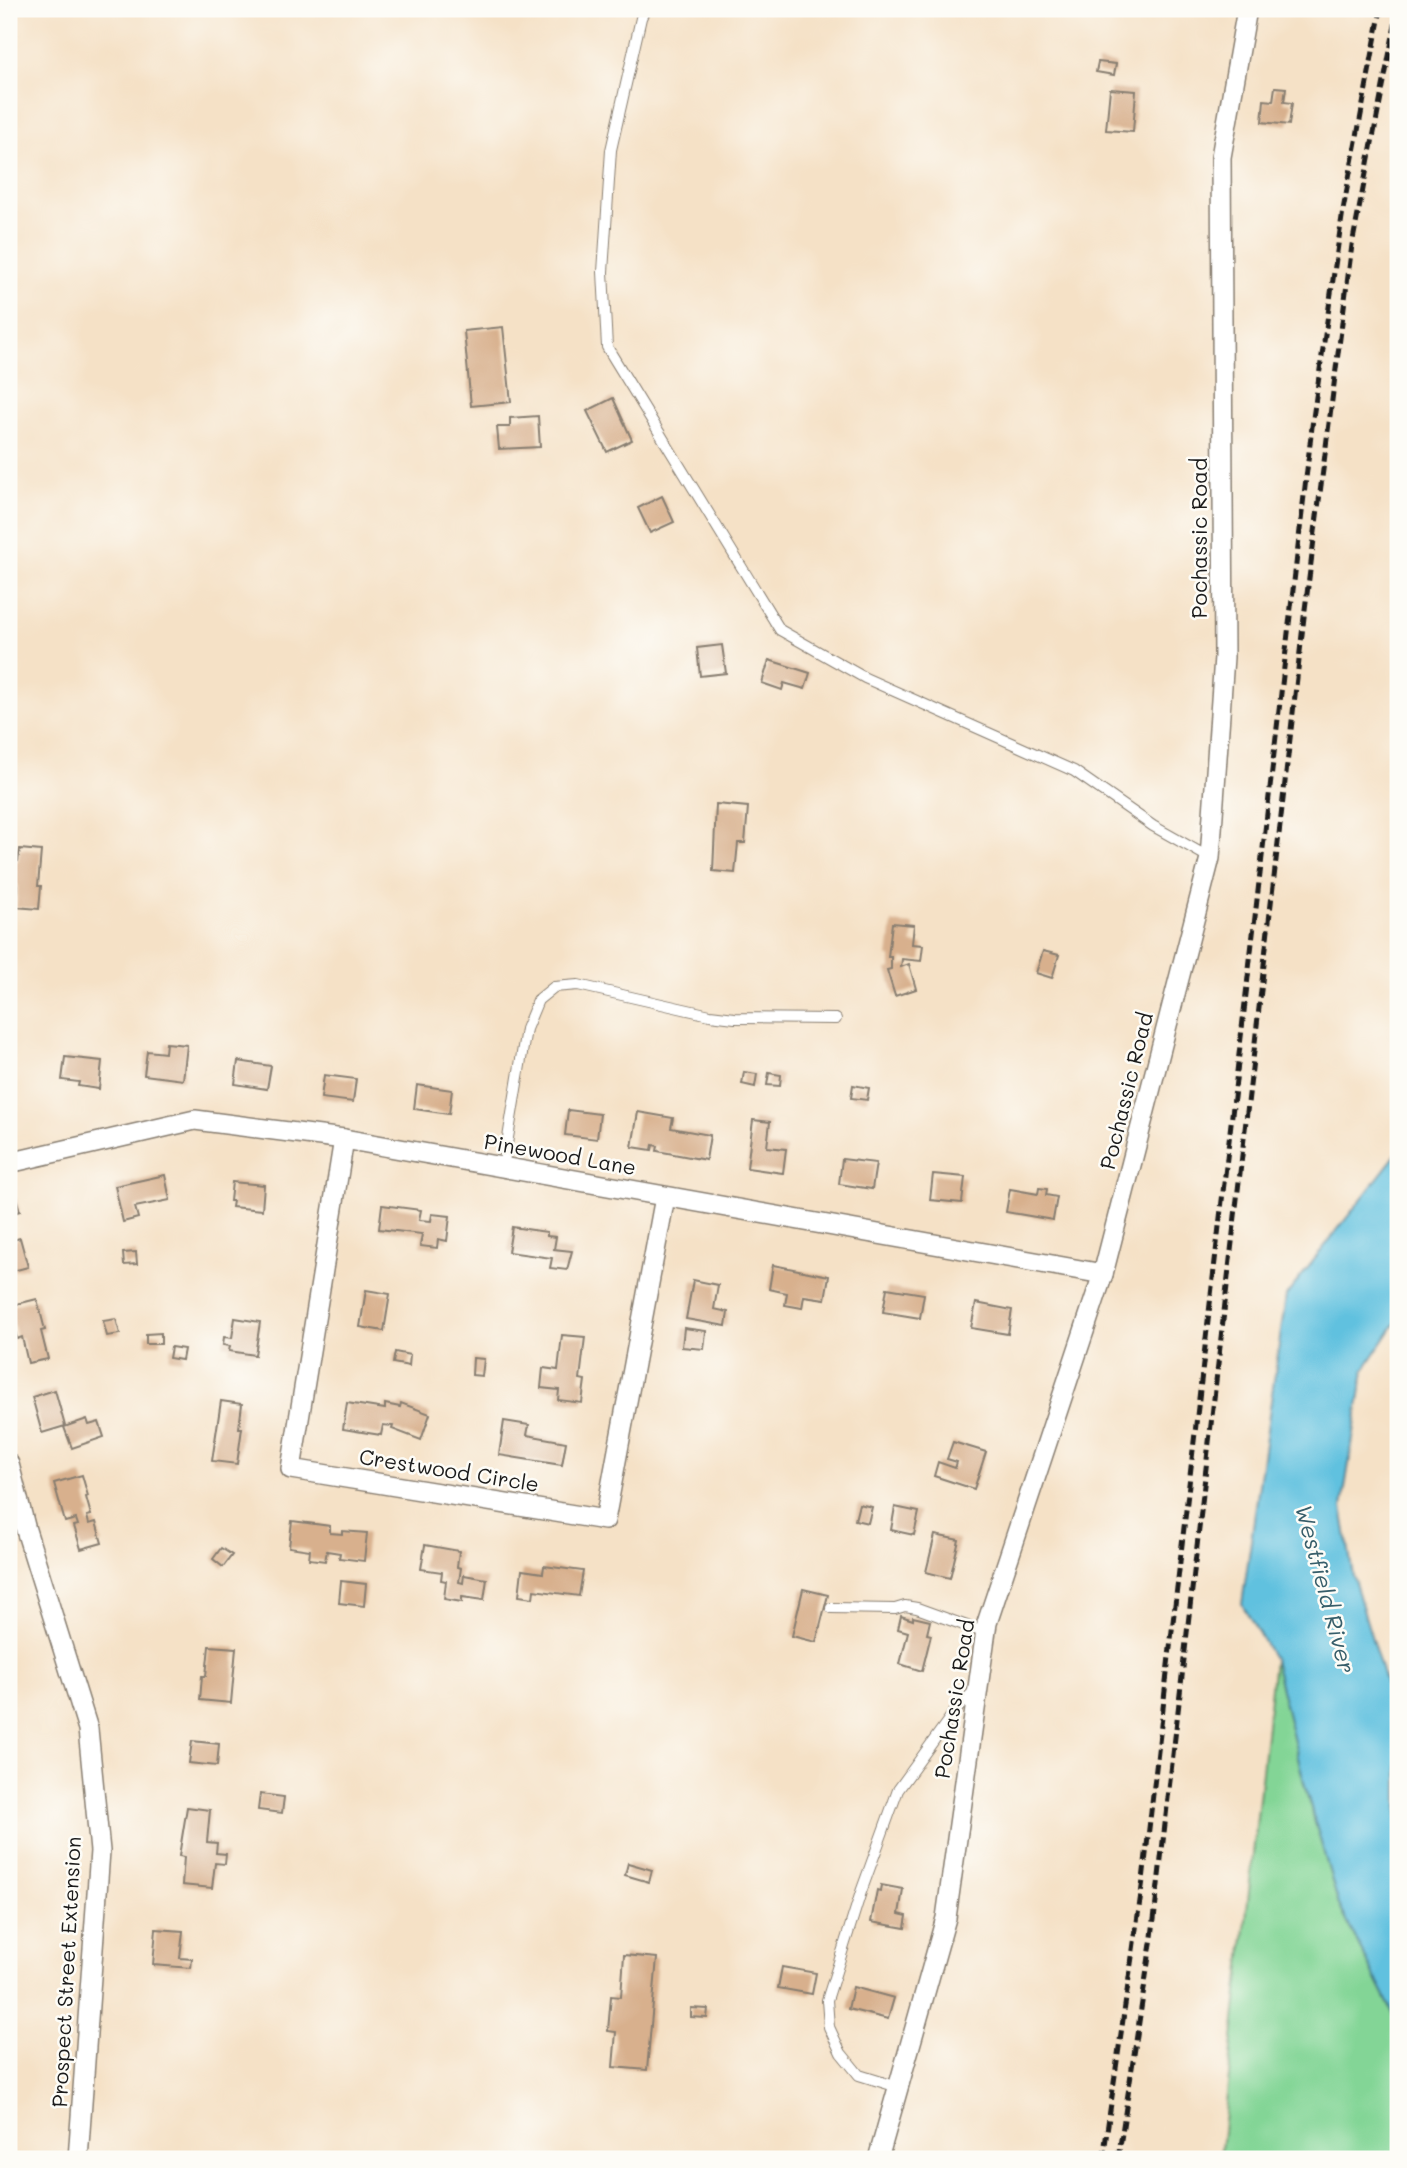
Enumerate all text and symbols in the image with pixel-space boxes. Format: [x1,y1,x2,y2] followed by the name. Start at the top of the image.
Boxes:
[1185,458,1212,618] street label: Pochassic Road
[1093,1009,1158,1172] street label: Pochassic Road
[482,1127,638,1180] street label: Pinewood Lane
[357,1442,541,1497] street label: Crestwood Circle
[1289,1501,1363,1676] water label: Westfield River
[928,1617,979,1780] street label: Pochassic Road
[45,1836,86,2108] street label: Prospect Street Extension

